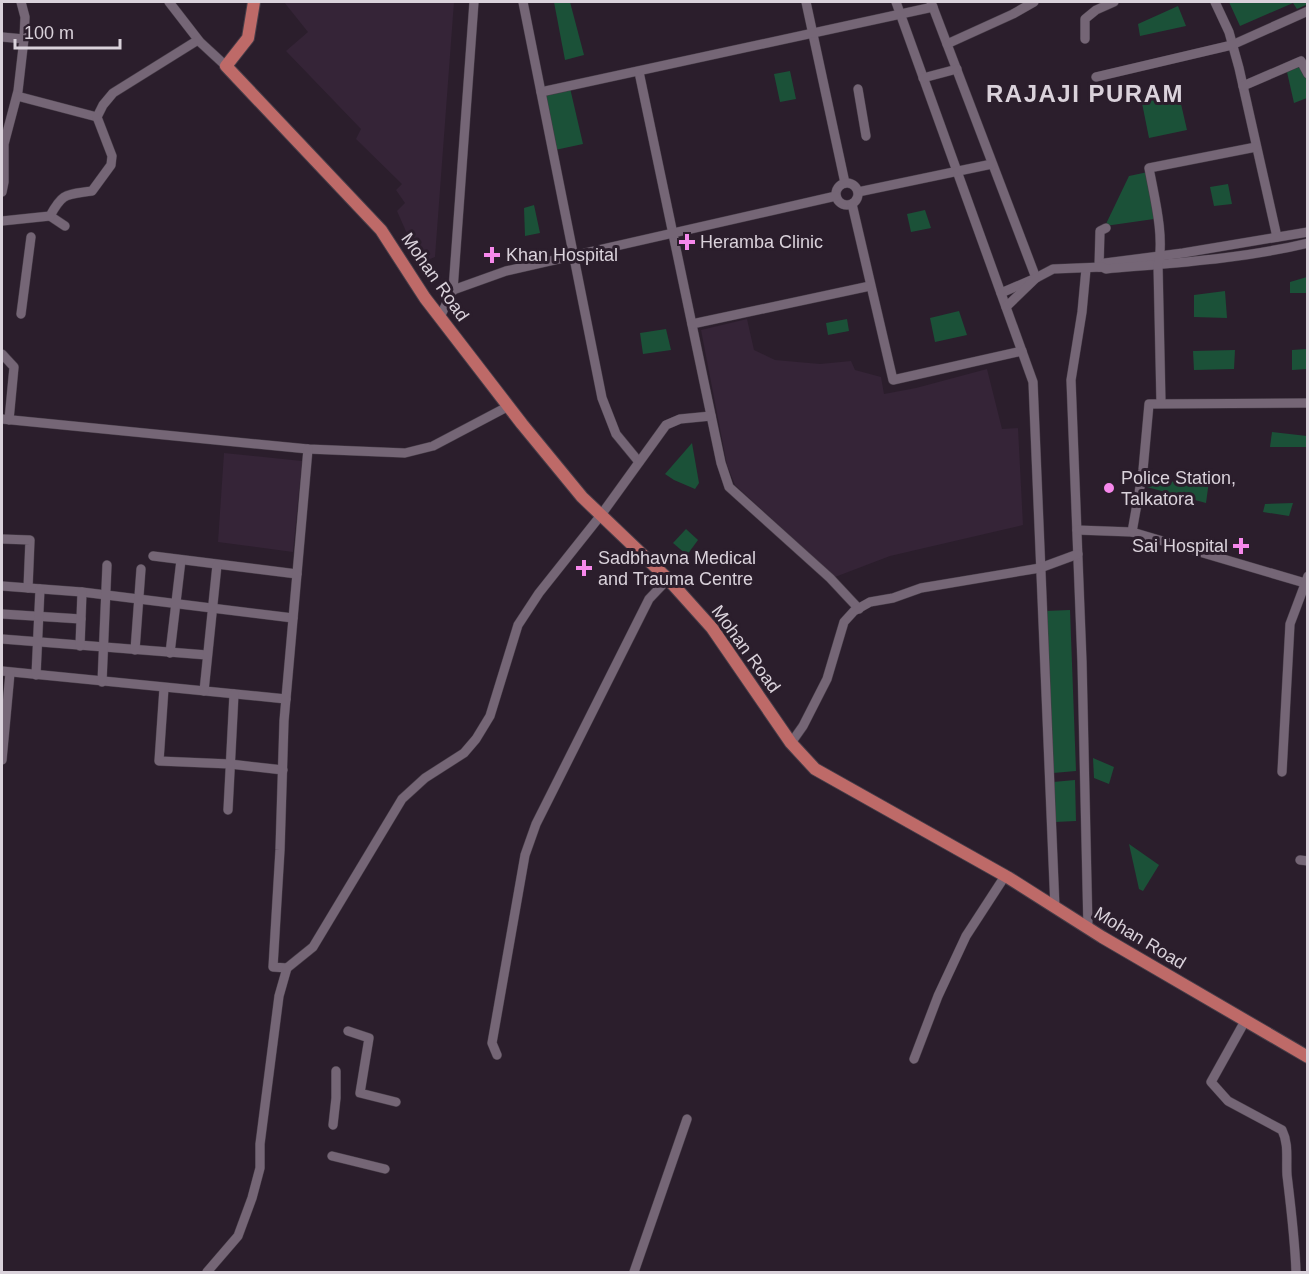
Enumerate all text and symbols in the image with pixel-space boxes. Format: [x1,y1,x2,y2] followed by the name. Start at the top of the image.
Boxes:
[15,12,120,50] scale bar
[24,23,74,43] text: 100 m
[986,80,1184,107] district label: RAJAJI PURAM
[397,229,473,325] street label: Mohan Road
[700,232,823,252] place label: Heramba Clinic
[678,233,696,251] marker: Heramba Clinic
[506,245,618,265] place label: Khan Hospital
[483,246,501,264] marker: Khan Hospital
[1121,468,1236,509] place label: Police Station, Talkatora
[1102,481,1116,495] marker: Police Station, Talkatora
[1132,536,1228,556] place label: Sai Hospital
[1232,537,1250,555] marker: Sai Hospital
[598,548,756,589] place label: Sadbhavna Medical and Trauma Centre
[575,559,593,577] marker: Sadbhavna Medical and Trauma Centre
[708,601,784,697] street label: Mohan Road
[1091,903,1189,973] street label: Mohan Road

